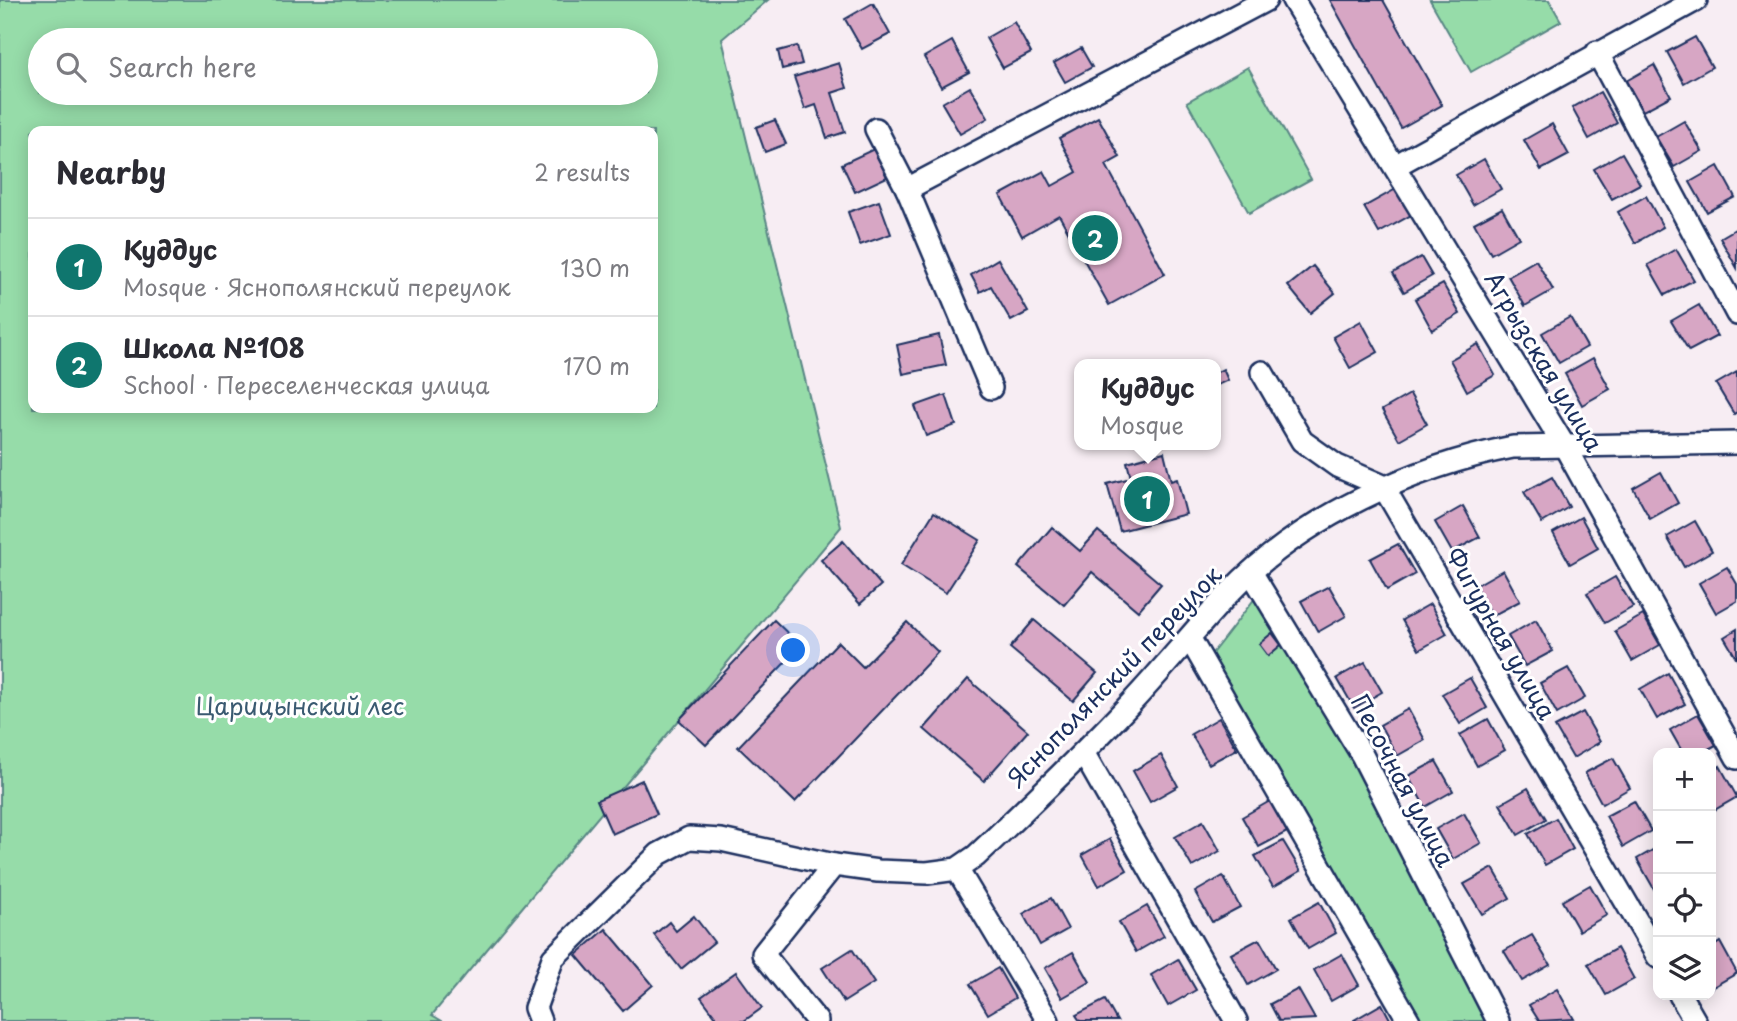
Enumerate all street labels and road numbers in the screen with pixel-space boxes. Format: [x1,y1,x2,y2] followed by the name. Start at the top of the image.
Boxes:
[1477,264,1613,458] street label: Агрызская улица
[1438,540,1566,726] street label: Фигурная улица
[998,556,1230,794] street label: Яснополянский переулок
[1343,687,1465,873] street label: Песочная улица

